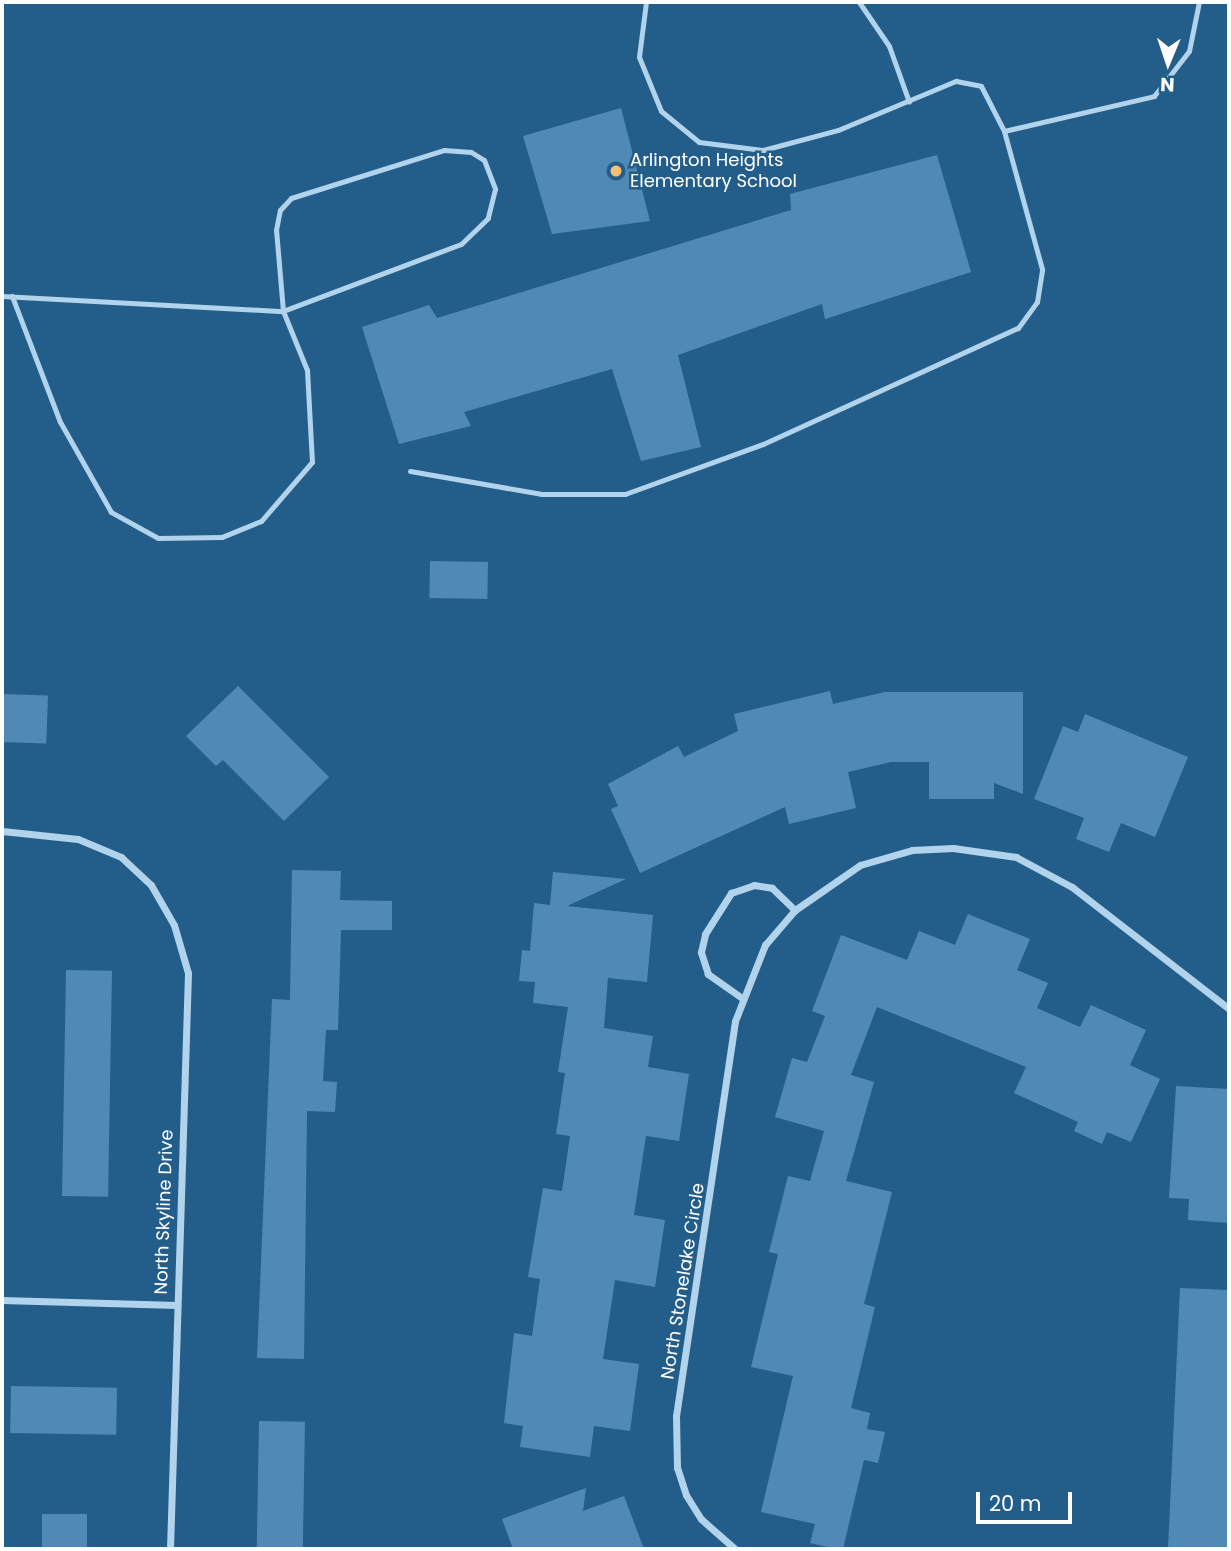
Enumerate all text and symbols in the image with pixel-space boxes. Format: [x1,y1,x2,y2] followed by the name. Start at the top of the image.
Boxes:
[1133,28,1203,98] north arrow
[1160,71,1175,98] text: N
[630,150,797,192] place label: Arlington Heights Elementary School
[608,163,624,179] marker: Arlington Heights Elementary School
[150,1129,178,1295] street label: North Skyline Drive
[657,1181,709,1381] street label: North Stonelake Circle
[979,1478,1075,1522] scale bar
[989,1489,1042,1518] text: 20 m

